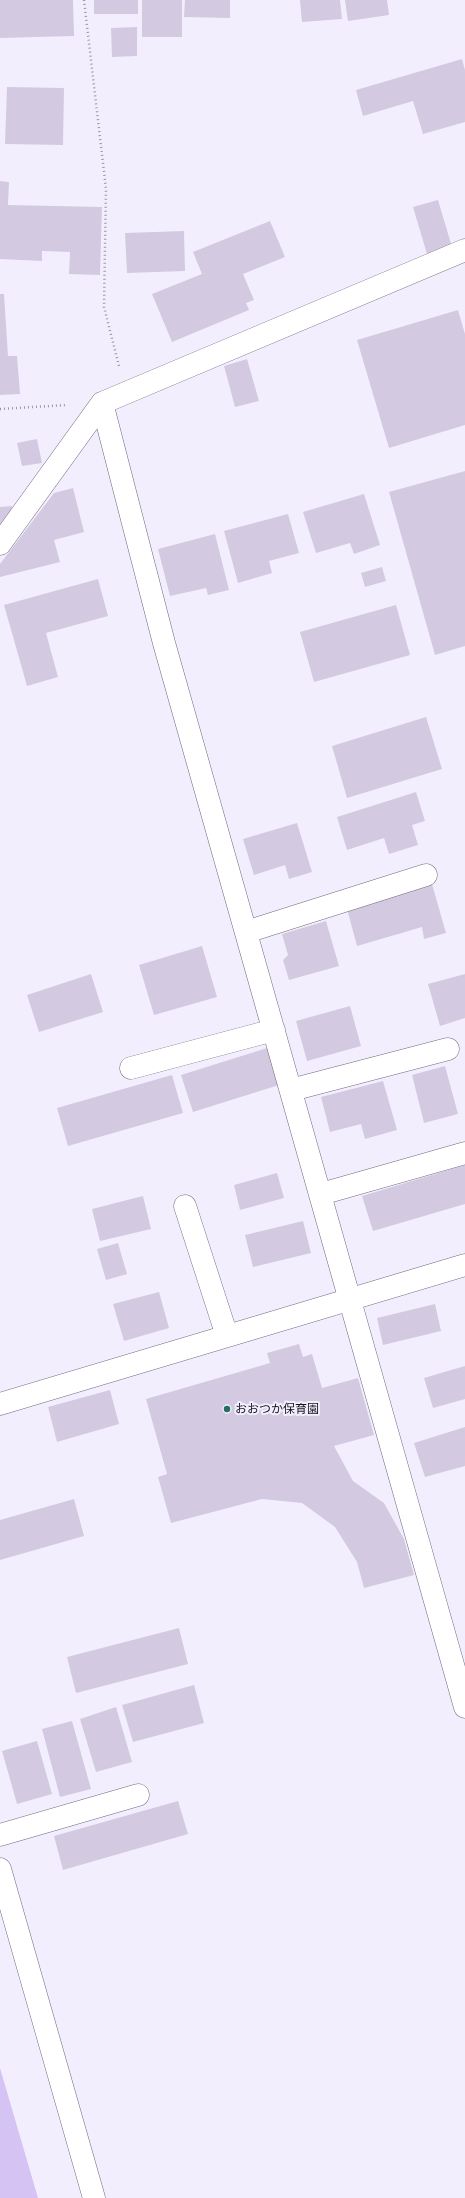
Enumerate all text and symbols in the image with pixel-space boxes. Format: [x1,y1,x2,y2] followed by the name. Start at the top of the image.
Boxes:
[235,1402,319,1416] place label: おおつか保育園
[222,1404,232,1414] marker: おおつか保育園

